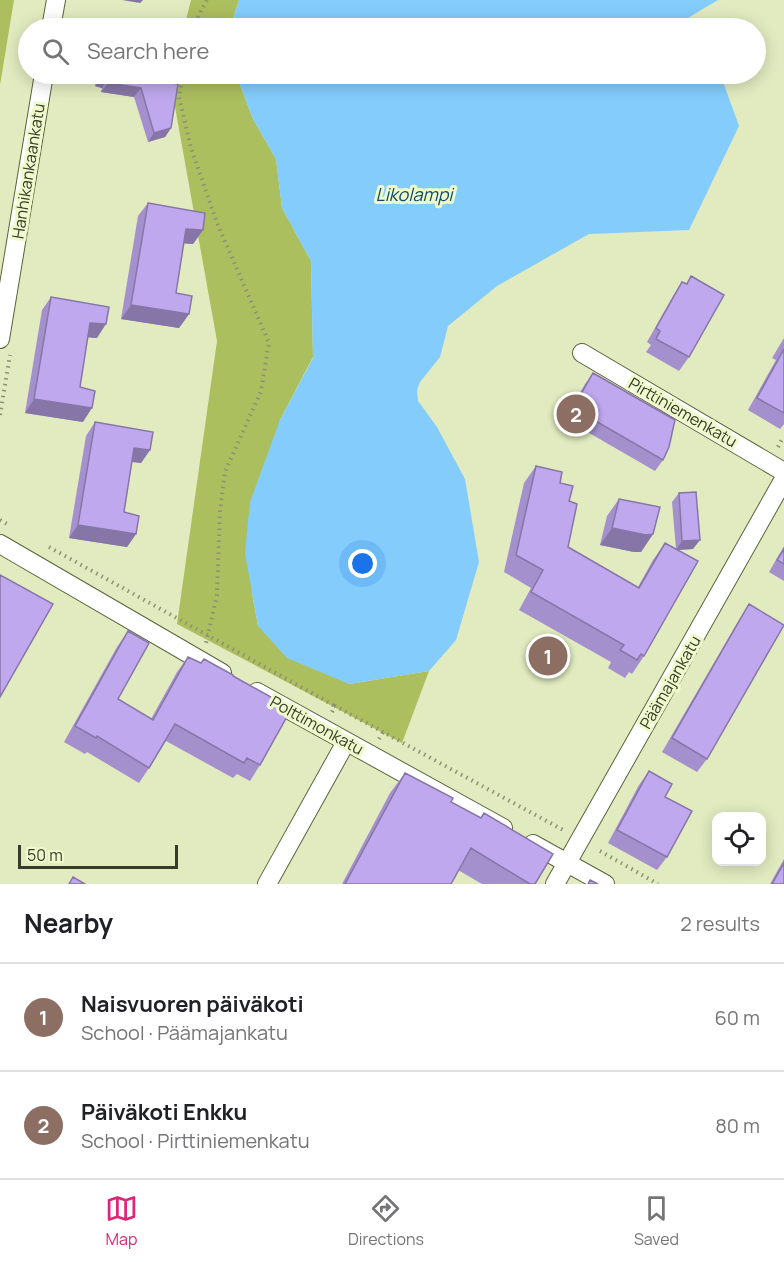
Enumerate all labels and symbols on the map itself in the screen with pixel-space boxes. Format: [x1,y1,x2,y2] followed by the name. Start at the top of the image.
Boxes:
[6,102,50,240] street label: Hanhikankaankatu
[375,182,455,206] water label: Likolampi
[625,372,741,452] street label: Pirttiniemenkatu
[556,392,596,436] pin: 2
[348,549,377,578] your location
[634,631,706,733] street label: Päämajankatu
[528,634,568,678] pin: 1
[266,690,368,760] street label: Polttimonkatu
[18,842,178,870] scale bar

